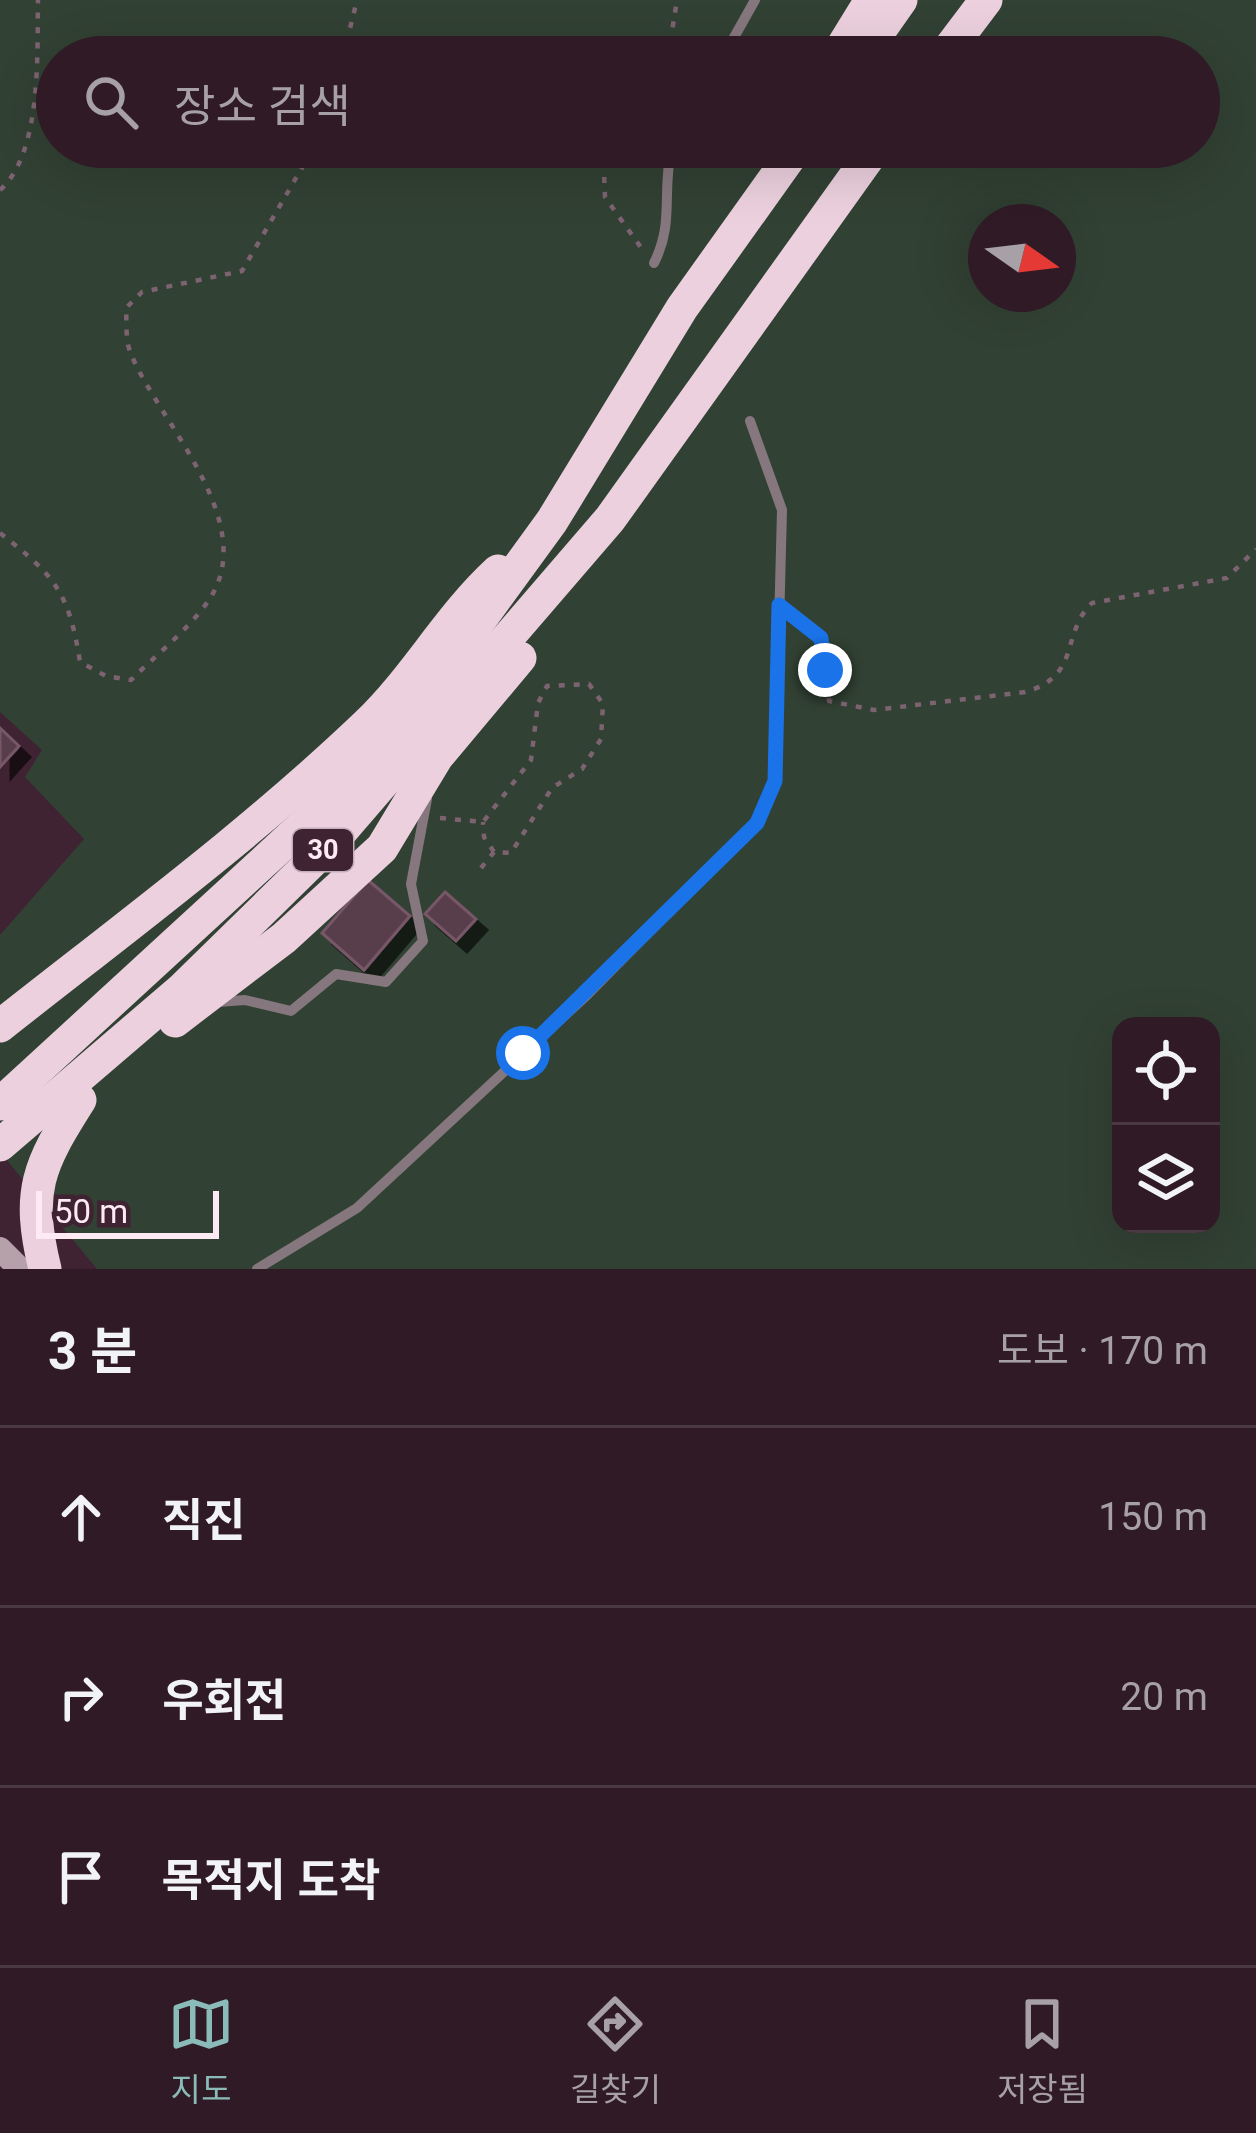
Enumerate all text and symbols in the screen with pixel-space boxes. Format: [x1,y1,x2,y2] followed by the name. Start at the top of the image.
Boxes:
[36,36,1220,168] search box
[78,69,144,135] icon: search
[174,80,351,133] text: 장소 검색
[968,204,1076,312] north arrow
[798,643,852,697] route end
[293,829,353,871] road number: 30
[1112,1017,1220,1233] map controls
[1112,1017,1220,1125] button: locate
[496,1026,550,1080] route start
[1112,1125,1220,1233] button: layers
[36,1185,219,1238] scale bar
[54,1192,128,1231] text: 50 m
[48,1322,137,1381] text: 3 분
[997,1328,1208,1374] text: 도보 · 170 m
[48,1484,114,1550] icon: ahead
[162,1494,245,1547] text: 직진
[1098,1494,1208,1540] text: 150 m
[48,1664,114,1730] icon: right
[162,1674,286,1727] text: 우회전
[1120,1674,1208,1720] text: 20 m
[48,1844,114,1910] icon: arrive
[162,1854,380,1907] text: 목적지 도착
[168,1991,234,2111] tab: 지도
[570,1991,661,2111] tab: 길찾기
[997,1991,1088,2111] tab: 저장됨

